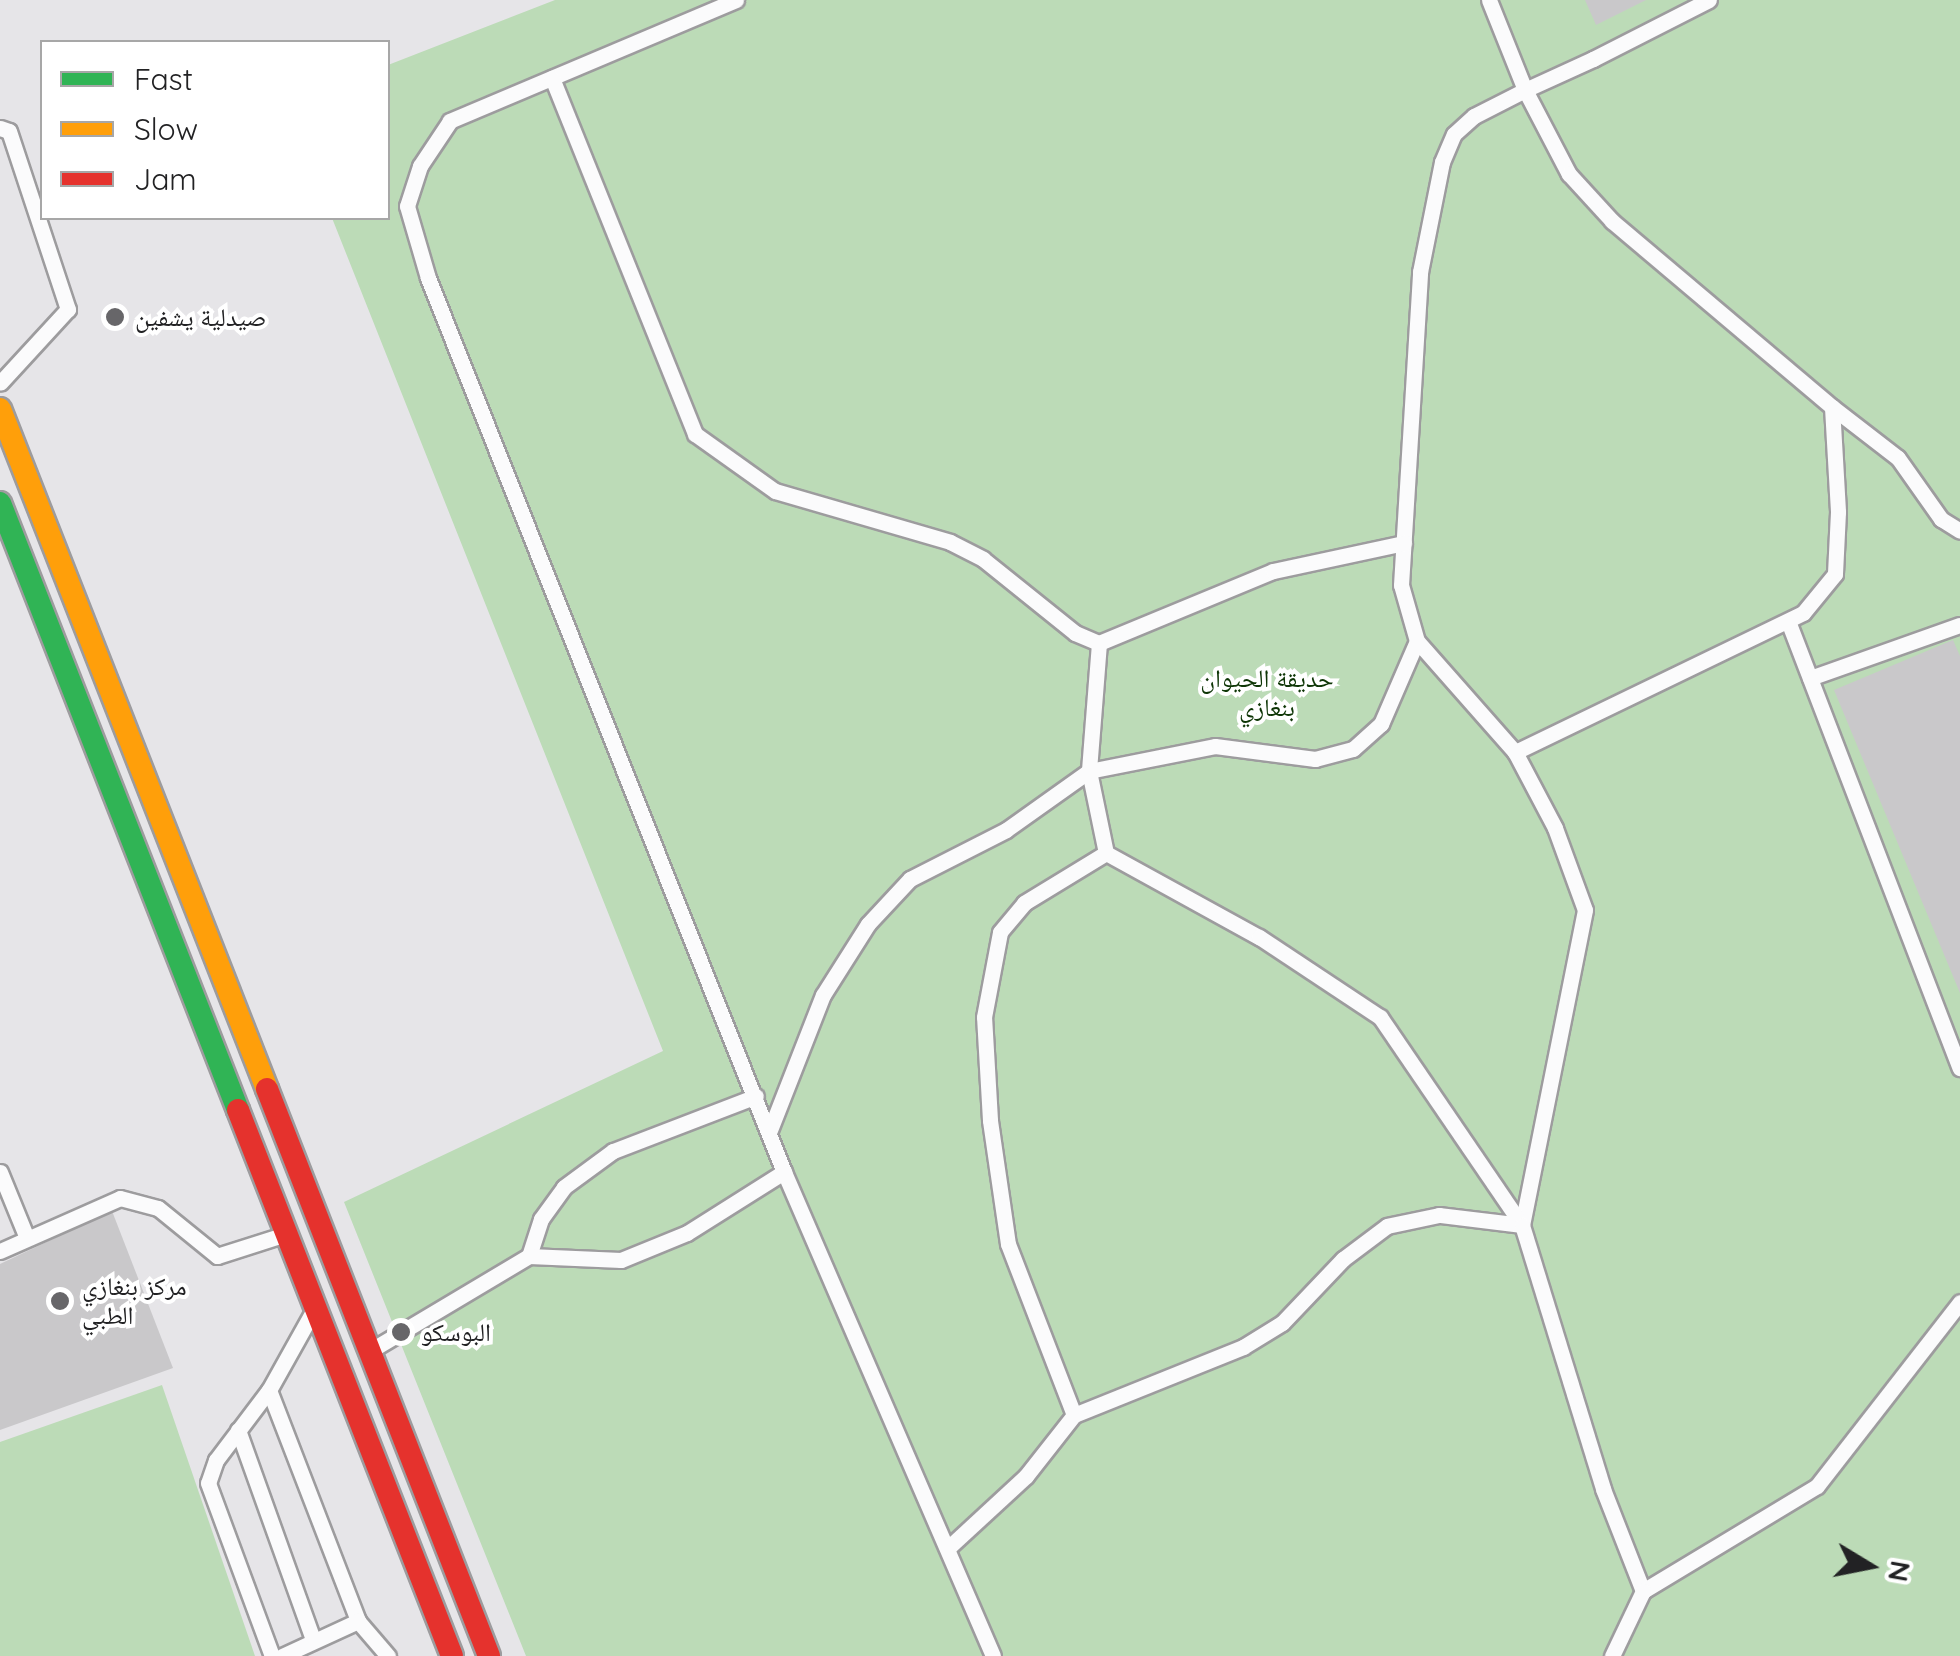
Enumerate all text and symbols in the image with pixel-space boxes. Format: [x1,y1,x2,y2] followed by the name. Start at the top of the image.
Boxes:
[40,40,390,220] legend
[134,60,193,98] text: Fast
[134,110,198,148] text: Slow
[134,160,197,198] text: Jam
[135,302,266,332] place label: صيدلية يشفين
[104,306,126,328] marker: صيدلية يشفين
[1200,664,1334,723] park label: حديقة الحيوان بنغازي
[82,1272,187,1331] place label: مركز بنغازي الطبي
[47,1288,73,1314] marker: مركز بنغازي الطبي
[421,1317,491,1347] place label: البوسكو
[390,1321,412,1343] marker: البوسكو
[1820,1516,1920,1616] north arrow
[1881,1558,1919,1584] text: N

